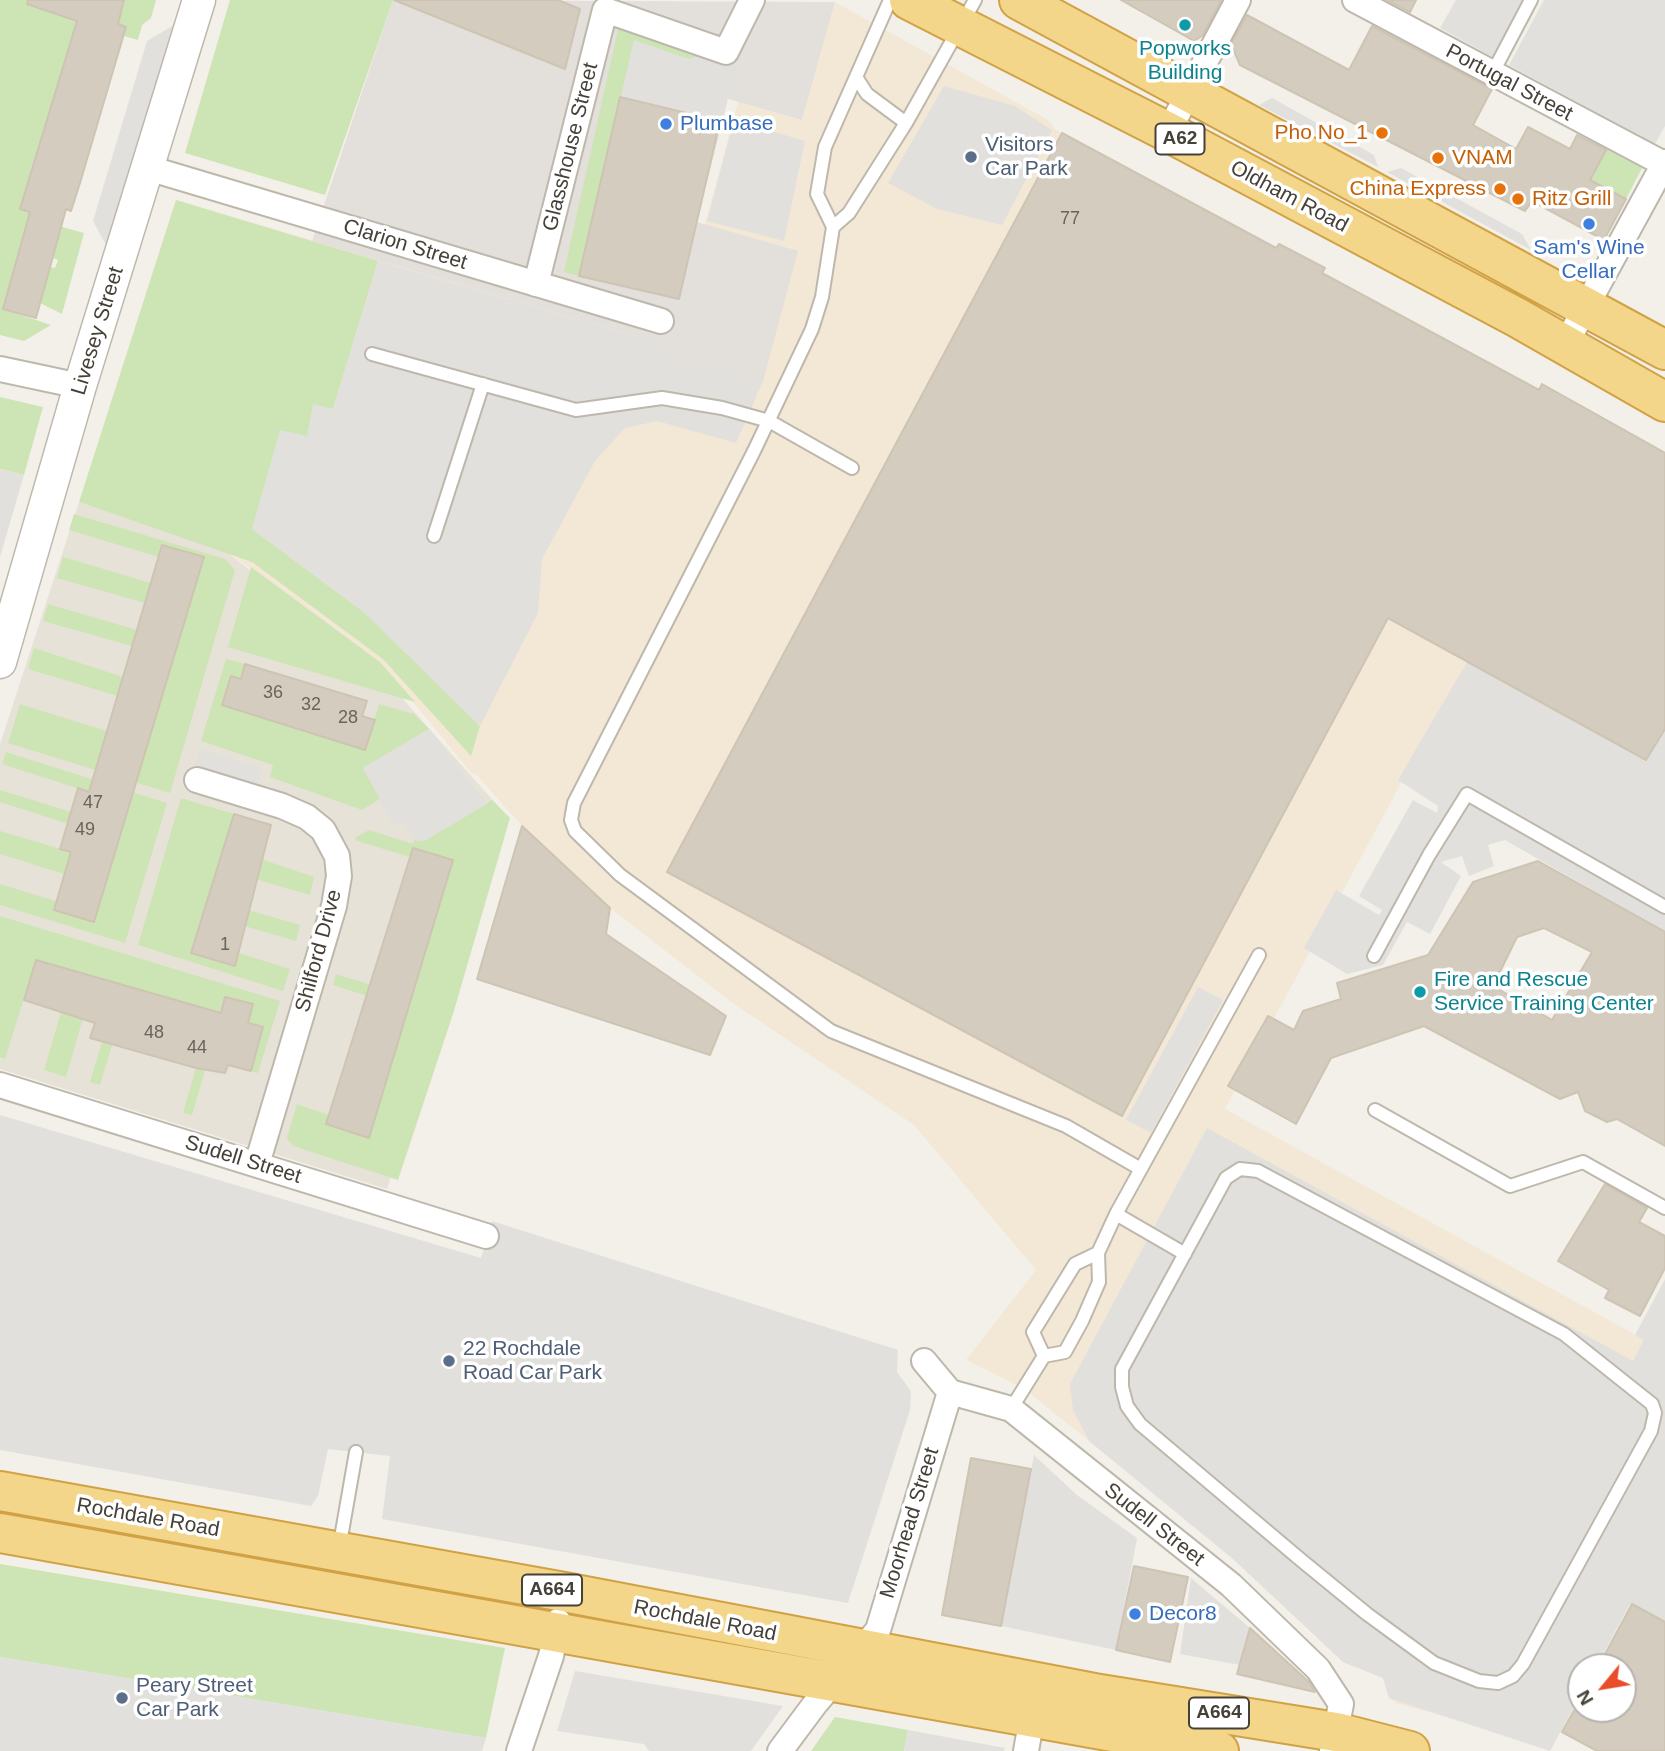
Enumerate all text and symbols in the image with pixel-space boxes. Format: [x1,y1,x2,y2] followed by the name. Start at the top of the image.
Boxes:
[1177,17,1193,33] marker: Popworks Building
[1139,36,1231,86] place label: Popworks Building
[1441,39,1577,127] street label: Portugal Street
[538,60,604,234] street label: Glasshouse Street
[680,111,773,137] place label: Plumbase
[658,116,674,132] marker: Plumbase
[1275,120,1368,146] place label: Pho No_1
[1156,124,1204,154] road number: A62
[1374,125,1390,141] marker: Pho No_1
[985,132,1068,182] place label: Visitors Car Park
[1452,145,1513,171] place label: VNAM
[963,149,979,165] marker: Visitors Car Park
[1430,150,1446,166] marker: VNAM
[1226,155,1352,239] street label: Oldham Road
[1349,176,1486,202] place label: China Express
[1492,181,1508,197] marker: China Express
[1532,186,1611,212] place label: Ritz Grill
[1510,191,1526,207] marker: Ritz Grill
[1060,208,1080,230] house number: 77
[340,214,470,276] street label: Clarion Street
[1581,216,1597,232] marker: Sam's Wine Cellar
[1533,235,1645,285] place label: Sam's Wine Cellar
[66,264,130,398] street label: Livesey Street
[263,682,283,704] house number: 36
[301,694,321,716] house number: 32
[338,707,358,729] house number: 28
[83,792,103,814] house number: 47
[75,819,95,841] house number: 49
[291,887,347,1015] street label: Shilford Drive
[220,934,230,956] house number: 1
[1434,967,1654,1017] place label: Fire and Rescue Service Training Center
[1412,984,1428,1000] marker: Fire and Rescue Service Training Center
[144,1022,164,1044] house number: 48
[187,1037,207,1059] house number: 44
[182,1130,304,1190] street label: Sudell Street
[463,1336,602,1386] place label: 22 Rochdale Road Car Park
[441,1353,457,1369] marker: 22 Rochdale Road Car Park
[875,1445,945,1601] street label: Moorhead Street
[1099,1478,1209,1572] street label: Sudell Street
[75,1493,221,1543] street label: Rochdale Road
[522,1574,582,1606] road number: A664
[632,1595,778,1647] street label: Rochdale Road
[1149,1601,1217,1627] place label: Decor8
[1127,1606,1143,1622] marker: Decor8
[1567,1653,1637,1723] north arrow
[136,1673,253,1723] place label: Peary Street Car Park
[1573,1687,1598,1709] text: N
[114,1690,130,1706] marker: Peary Street Car Park
[1189,1698,1249,1728] road number: A664

